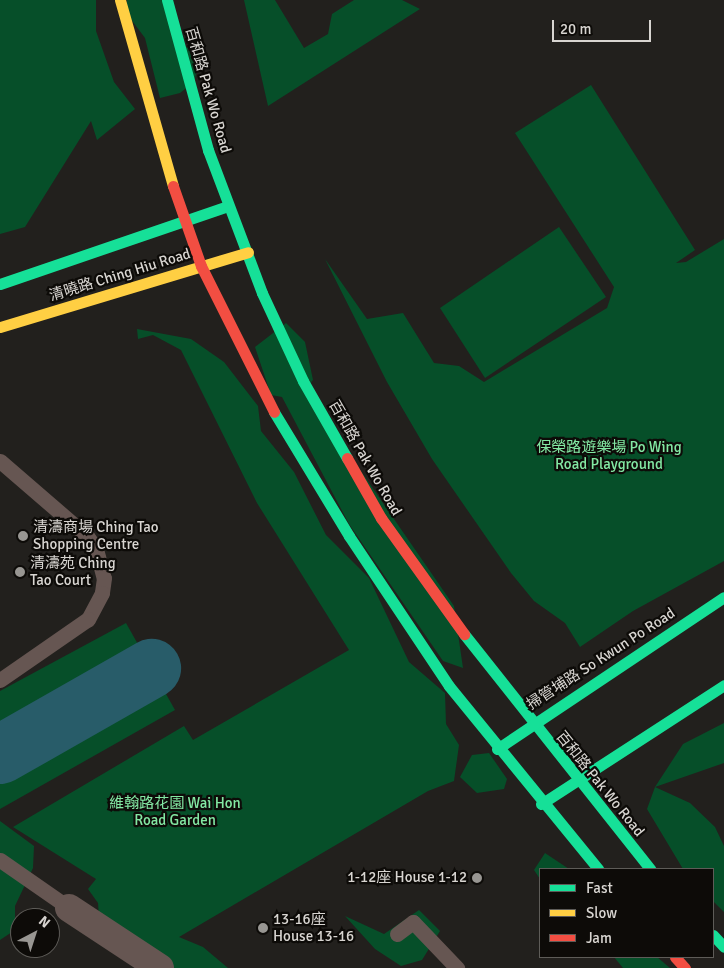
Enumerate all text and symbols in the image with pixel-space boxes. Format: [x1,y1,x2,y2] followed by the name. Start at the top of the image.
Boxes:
[554,10,653,42] scale bar
[560,20,591,38] text: 20 m
[181,25,235,155] street label: 百和路 Pak Wo Road
[47,245,193,305] street label: 清曉路 Ching Hiu Road
[325,397,405,519] street label: 百和路 Pak Wo Road
[536,438,682,473] park label: 保榮路遊樂場 Po Wing Road Playground
[33,518,159,553] place label: 清濤商場 Ching Tao Shopping Centre
[17,530,29,542] marker: 清濤商場 Ching Tao Shopping Centre
[30,554,116,589] place label: 清濤苑 Ching Tao Court
[14,566,26,578] marker: 清濤苑 Ching Tao Court
[523,604,679,714] street label: 掃管埔路 So Kwun Po Road
[552,728,648,840] street label: 百和路 Pak Wo Road
[109,794,241,829] park label: 維翰路花園 Wai Hon Road Garden
[539,868,714,958] legend
[347,869,467,887] place label: 1-12座 House 1-12
[471,872,483,884] marker: 1-12座 House 1-12
[586,879,613,897] text: Fast
[586,904,617,922] text: Slow
[10,908,60,958] north arrow
[273,910,354,945] place label: 13-16座 House 13-16
[35,912,54,932] text: N
[257,922,269,934] marker: 13-16座 House 13-16
[586,929,612,947] text: Jam

